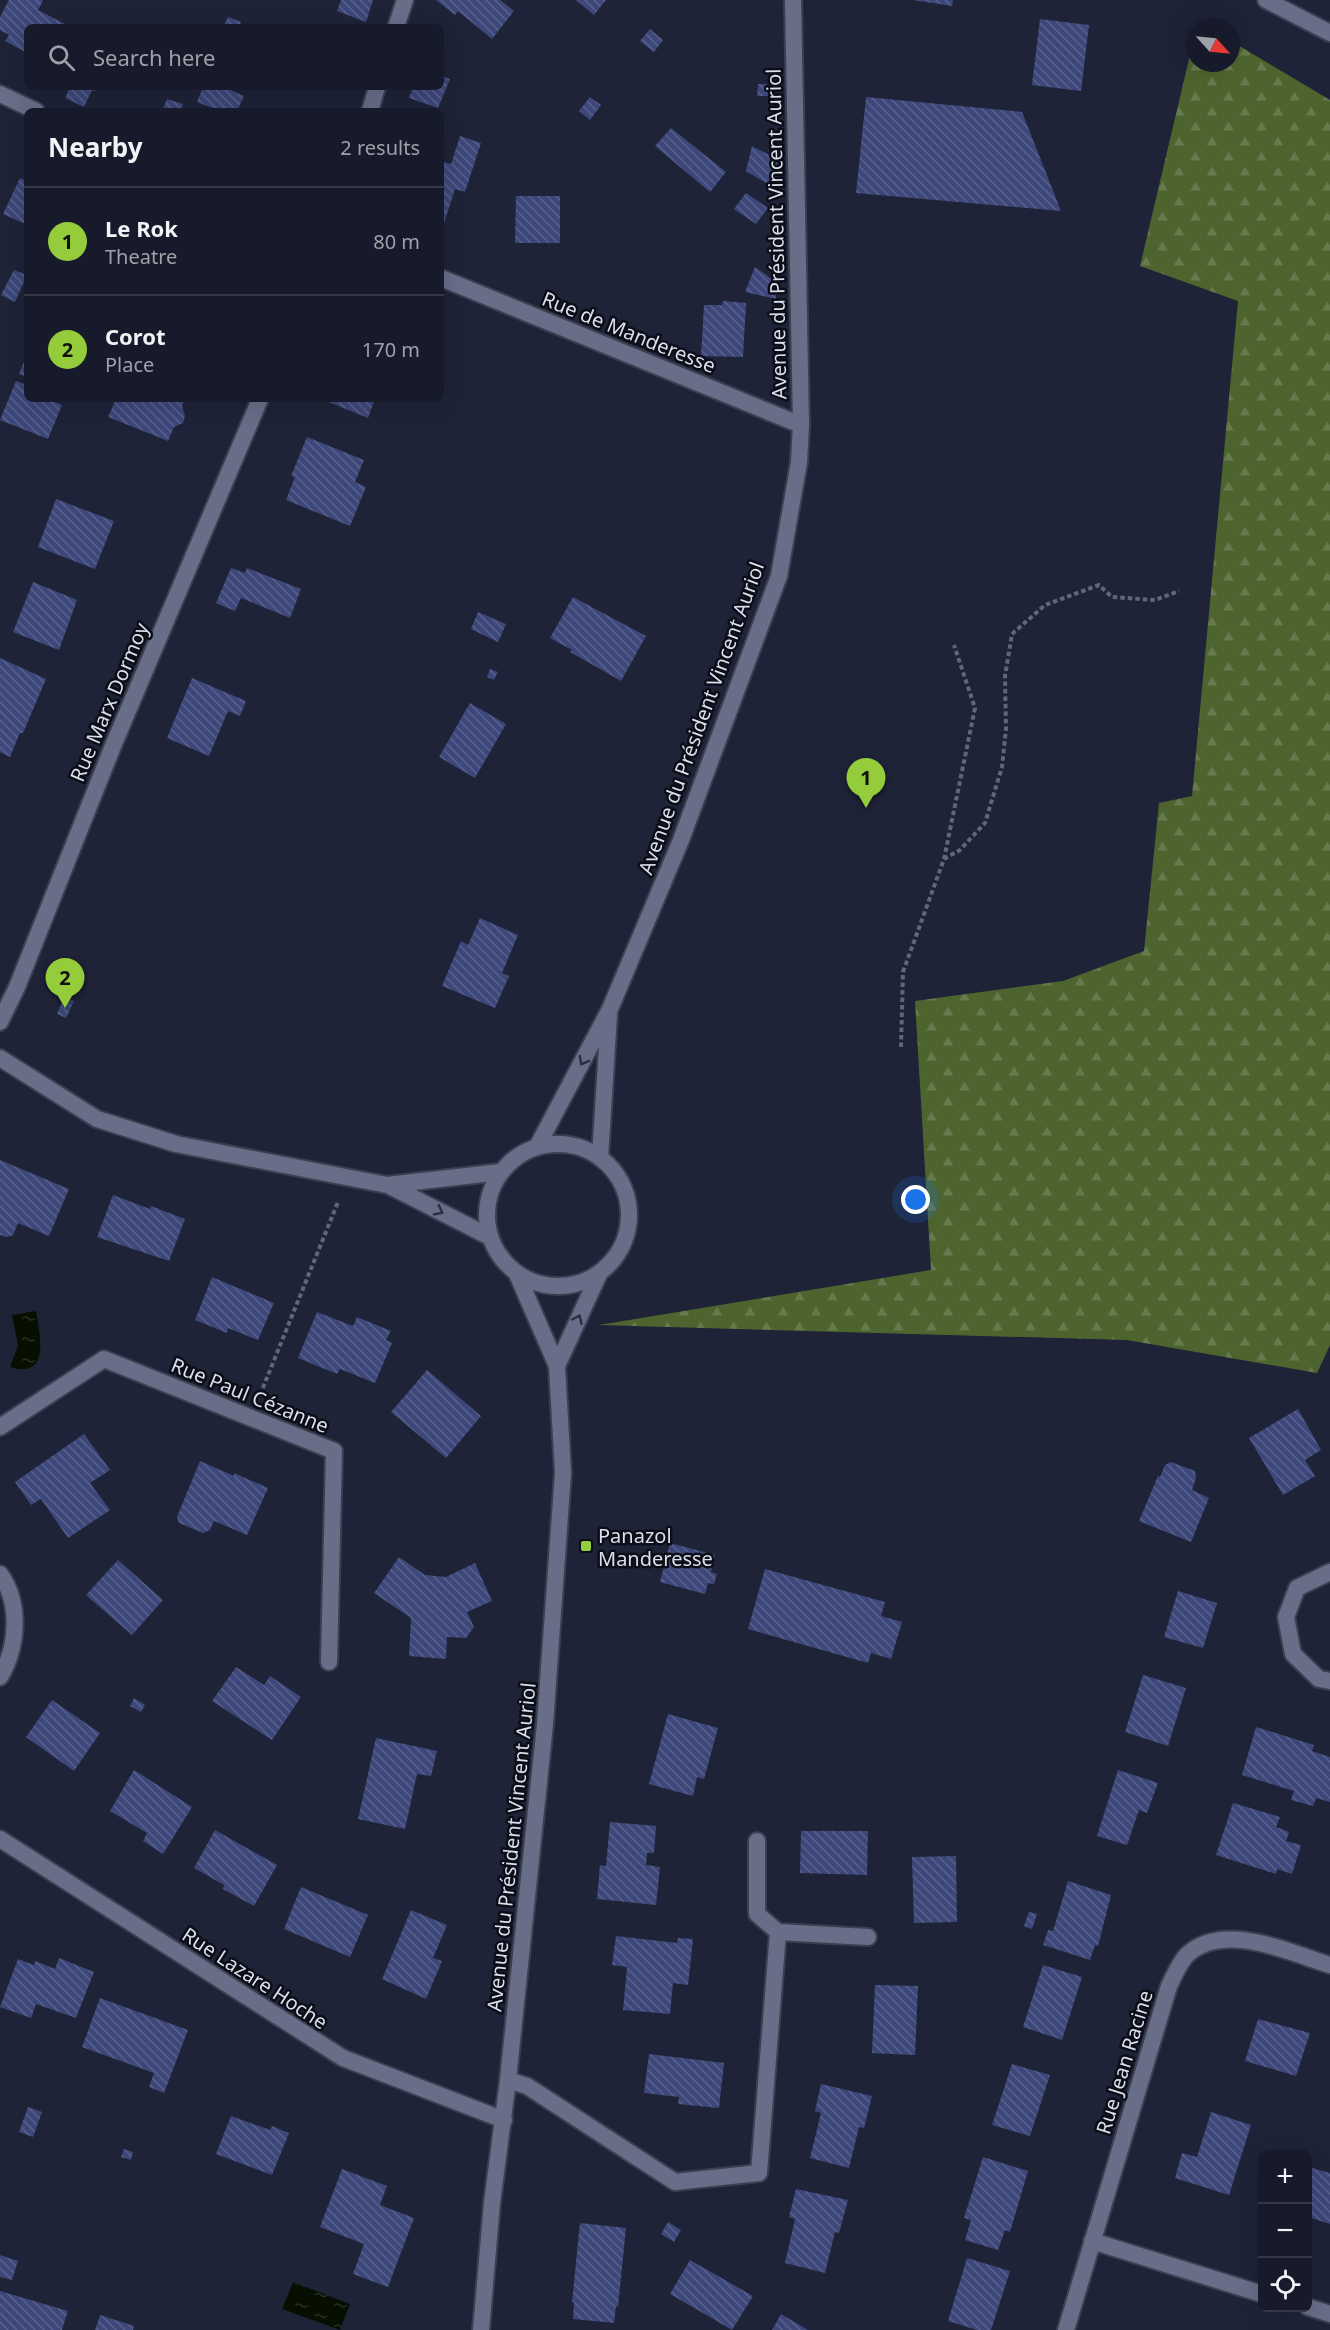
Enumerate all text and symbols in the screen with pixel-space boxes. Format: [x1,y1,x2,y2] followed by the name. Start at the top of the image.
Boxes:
[1186,18,1240,72] north arrow
[24,24,444,90] search box
[45,41,78,74] icon: search
[93,42,215,72] text: Search here
[760,68,792,400] street label: Avenue du Président Vincent Auriol
[48,129,143,165] text: Nearby
[340,134,420,161] text: 2 results
[105,213,178,243] text: Le Rok
[62,228,73,255] text: 1
[373,228,420,255] text: 80 m
[105,243,177,270] text: Theatre
[538,285,720,379] street label: Rue de Manderesse
[105,321,166,351] text: Corot
[62,336,73,363] text: 2
[362,336,420,363] text: 170 m
[105,351,154,378] text: Place
[632,558,770,878] street label: Avenue du Président Vincent Auriol
[63,618,155,786] street label: Rue Marx Dormoy
[846,758,886,808] pin: 1
[46,958,84,1008] pin: 2
[578,1054,590,1065] one-way arrow
[901,1185,930,1214] your location
[432,1204,443,1215] one-way arrow
[571,1315,583,1326] one-way arrow
[167,1351,333,1439] street label: Rue Paul Cézanne
[598,1522,713,1572] place label: Panazol Manderesse
[579,1539,593,1553] marker: Panazol Manderesse
[480,1681,542,2013] street label: Avenue du Président Vincent Auriol
[177,1921,333,2035] street label: Rue Lazare Hoche
[1089,1987,1159,2137] street label: Rue Jean Racine
[1258,2150,1312,2312] map controls
[1258,2150,1312,2204] button: +
[1258,2204,1312,2258] button: −
[1258,2258,1312,2312] button: locate

